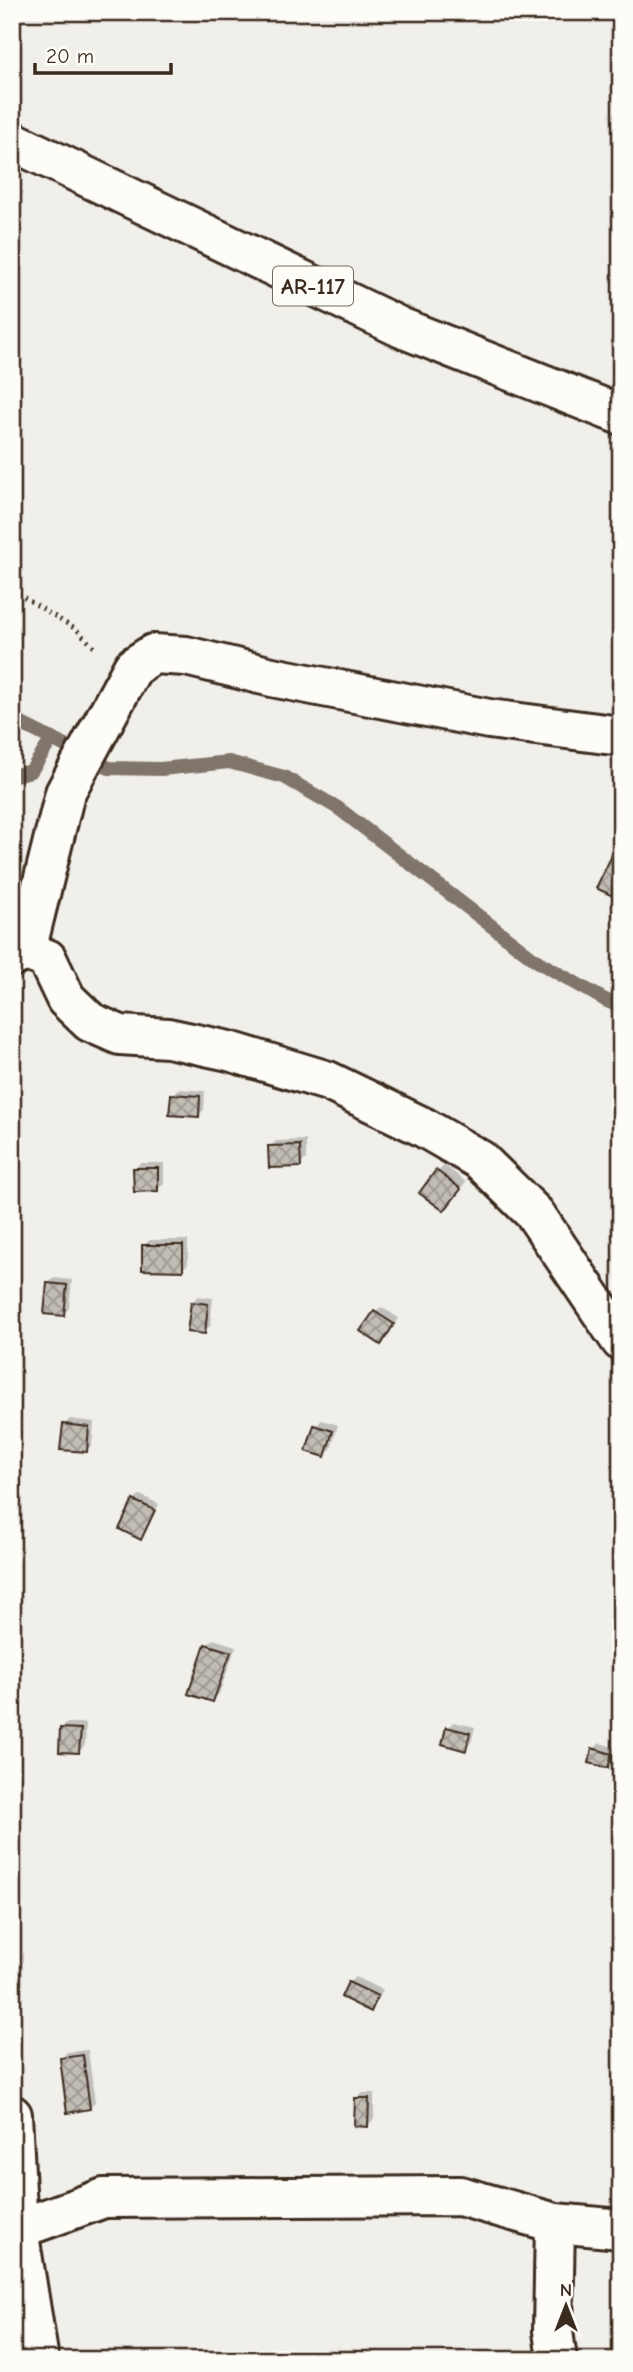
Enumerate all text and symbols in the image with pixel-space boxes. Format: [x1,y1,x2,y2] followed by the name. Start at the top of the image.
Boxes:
[35,32,172,76] scale bar
[46,44,94,68] text: 20 m
[273,266,353,306] road number: AR-117
[532,2270,602,2340] north arrow
[560,2279,572,2301] text: N

